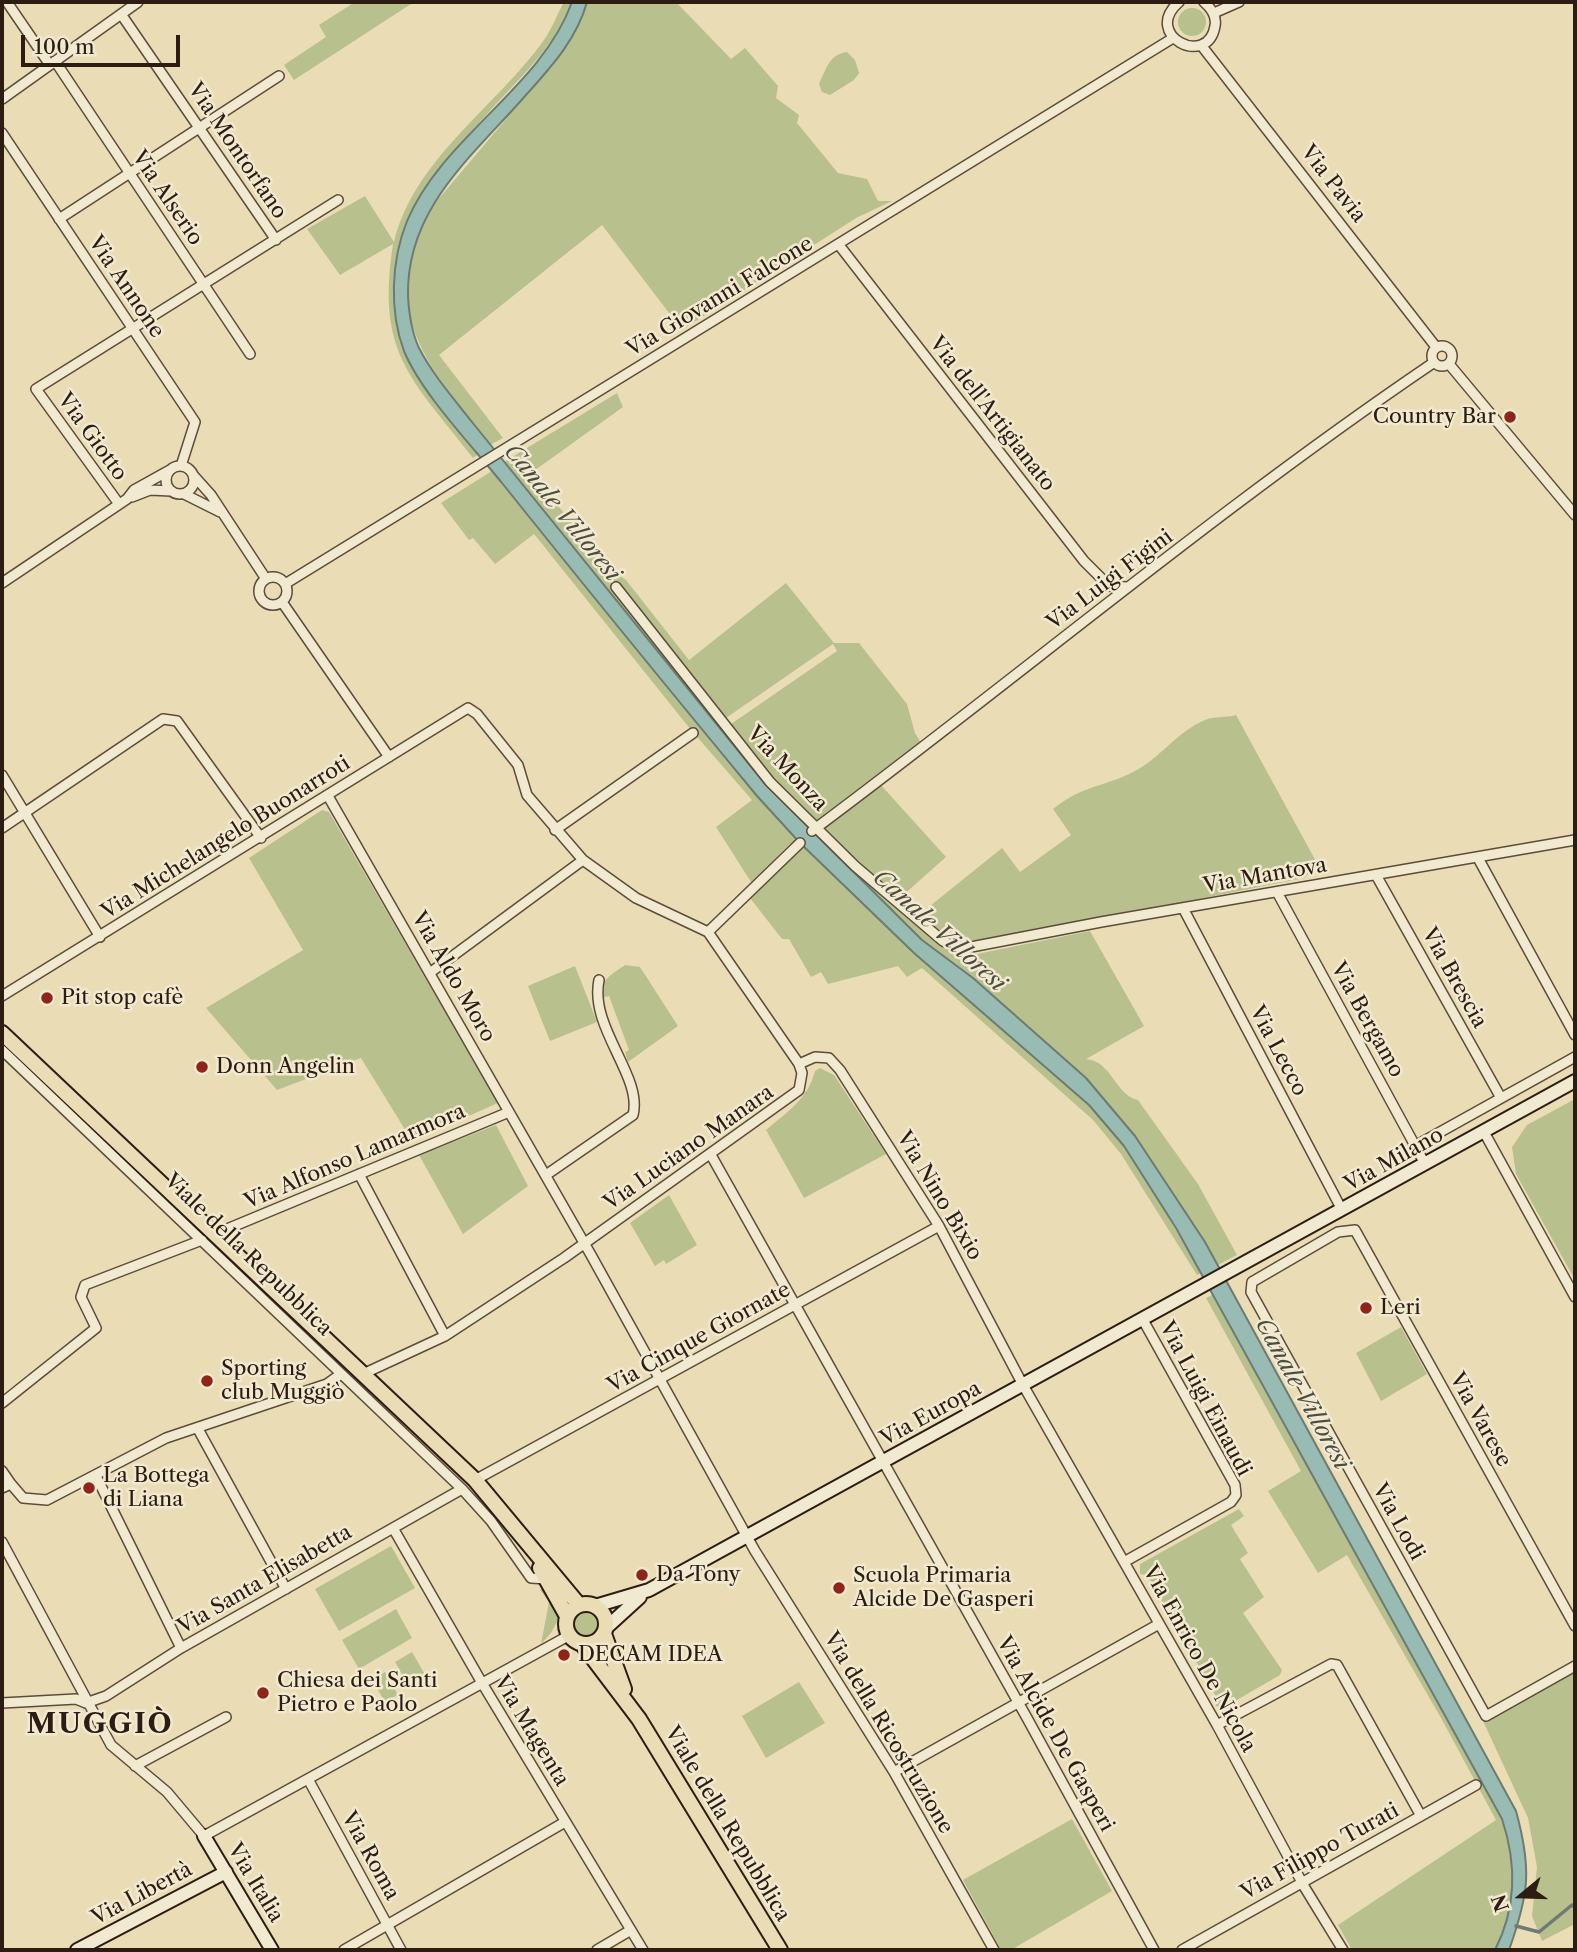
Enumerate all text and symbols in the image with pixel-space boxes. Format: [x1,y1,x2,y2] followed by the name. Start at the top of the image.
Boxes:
[24,21,184,65] scale bar
[34,34,95,59] text: 100 m
[182,78,292,224] street label: Via Montorfano
[1295,140,1371,228] street label: Via Pavia
[126,146,208,250] street label: Via Alserio
[83,231,169,343] street label: Via Annone
[622,231,818,363] street label: Via Giovanni Falcone
[924,331,1060,497] street label: Via dell'Artigianato
[52,388,132,486] street label: Via Giotto
[1373,404,1496,430] place label: Country Bar
[1502,409,1518,425] marker: Country Bar
[498,439,626,587] water label: Canale Villoresi
[1042,524,1178,636] street label: Via Luigi Figini
[741,721,833,817] street label: Via Monza
[97,751,355,925] street label: Via Michelangelo Buonarroti
[1201,853,1329,899] street label: Via Mantova
[867,864,1011,998] water label: Canale Villoresi
[406,907,500,1047] street label: Via Aldo Moro
[1416,923,1492,1033] street label: Via Brescia
[1325,958,1409,1082] street label: Via Bergamo
[61,985,183,1011] place label: Pit stop cafè
[39,990,55,1006] marker: Pit stop cafè
[1244,1002,1312,1100] street label: Via Lecco
[216,1054,355,1080] place label: Donn Angelin
[194,1059,210,1075] marker: Donn Angelin
[599,1080,779,1216] street label: Via Luciano Manara
[241,1099,469,1215] street label: Via Alfonso Lamarmora
[1340,1123,1448,1197] street label: Via Milano
[891,1127,987,1265] street label: Via Nino Bixio
[159,1169,337,1341] street label: Viale della Repubblica
[603,1277,795,1399] street label: Via Cinque Giornate
[1380,1295,1421,1321] place label: Leri
[1358,1300,1374,1316] marker: Leri
[1249,1313,1355,1475] water label: Canale Villoresi
[1154,1317,1256,1481] street label: Via Luigi Einaudi
[221,1356,345,1406] place label: Sporting club Muggiò
[1444,1369,1516,1471] street label: Via Varese
[199,1373,215,1389] marker: Sporting club Muggiò
[876,1376,986,1452] street label: Via Europa
[103,1463,210,1513] place label: La Bottega di Liana
[1367,1479,1429,1565] street label: Via Lodi
[81,1480,97,1496] marker: La Bottega di Liana
[174,1520,356,1640] street label: Via Santa Elisabetta
[1137,1561,1261,1757] street label: Via Enrico De Nicola
[656,1562,741,1588] place label: Da Tony
[853,1563,1034,1613] place label: Scuola Primaria Alcide De Gasperi
[634,1567,650,1583] marker: Da Tony
[831,1580,847,1596] marker: Scuola Primaria Alcide De Gasperi
[818,1628,958,1838] street label: Via della Ricostruzione
[991,1632,1119,1836] street label: Via Alcide De Gasperi
[578,1642,723,1668] place label: DECAM IDEA
[556,1647,572,1663] marker: DECAM IDEA
[277,1668,437,1718] place label: Chiesa dei Santi Pietro e Paolo
[488,1671,574,1791] street label: Via Magenta
[255,1685,271,1701] marker: Chiesa dei Santi Pietro e Paolo
[27,1708,173,1742] district label: MUGGIÒ
[659,1722,795,1926] street label: Viale della Repubblica
[1237,1798,1403,1906] street label: Via Filippo Turati
[335,1808,405,1904] street label: Via Roma
[222,1839,288,1927] street label: Via Italia
[87,1857,197,1931] street label: Via Libertà
[1486,1861,1556,1931] north arrow
[1487,1891,1514,1915] text: N

